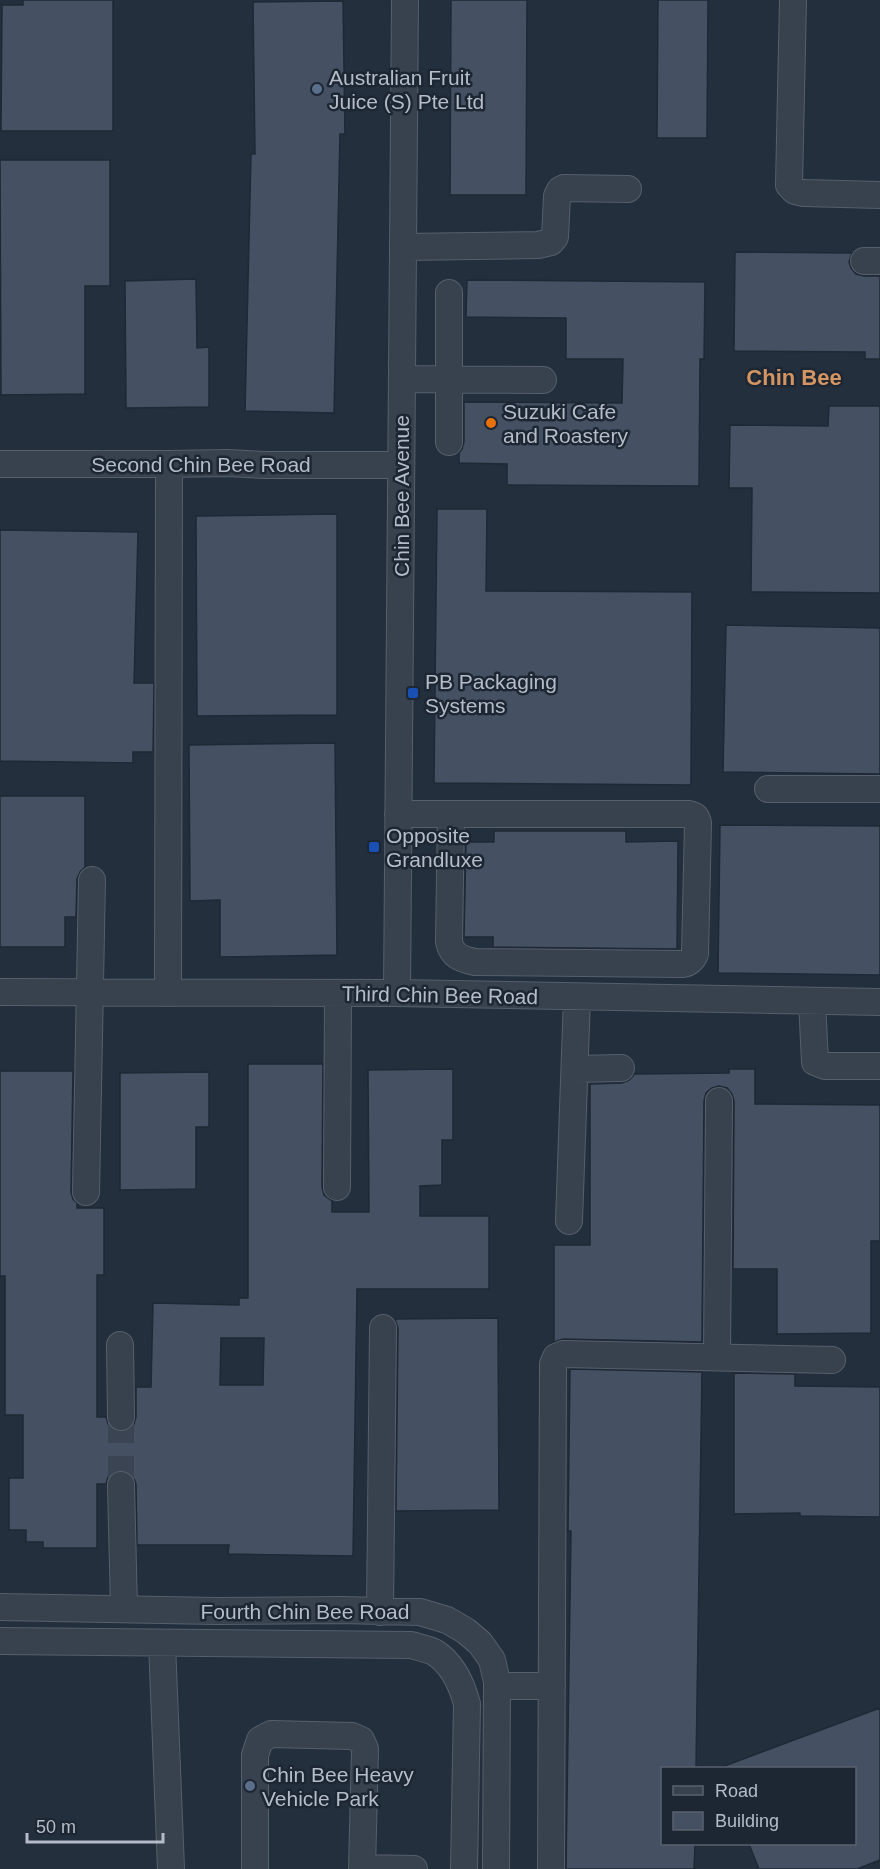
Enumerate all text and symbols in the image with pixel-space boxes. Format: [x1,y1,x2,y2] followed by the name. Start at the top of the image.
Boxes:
[329,66,484,113] place label: Australian Fruit Juice (S) Pte Ltd
[310,82,324,96] marker: Australian Fruit Juice (S) Pte Ltd
[746,365,842,390] district label: Chin Bee
[503,400,628,447] place label: Suzuki Cafe and Roastery
[390,415,413,577] street label: Chin Bee Avenue
[484,416,498,430] marker: Suzuki Cafe and Roastery
[91,453,311,476] street label: Second Chin Bee Road
[425,670,557,717] place label: PB Packaging Systems
[406,686,420,700] marker: PB Packaging Systems
[386,824,483,871] place label: Opposite Grandluxe
[367,840,381,854] marker: Opposite Grandluxe
[342,982,538,1008] street label: Third Chin Bee Road
[201,1600,409,1623] street label: Fourth Chin Bee Road
[262,1763,414,1810] place label: Chin Bee Heavy Vehicle Park
[661,1767,856,1845] legend
[243,1779,257,1793] marker: Chin Bee Heavy Vehicle Park
[715,1781,758,1801] text: Road
[27,1806,164,1844] scale bar
[715,1811,779,1831] text: Building
[36,1817,76,1837] text: 50 m

